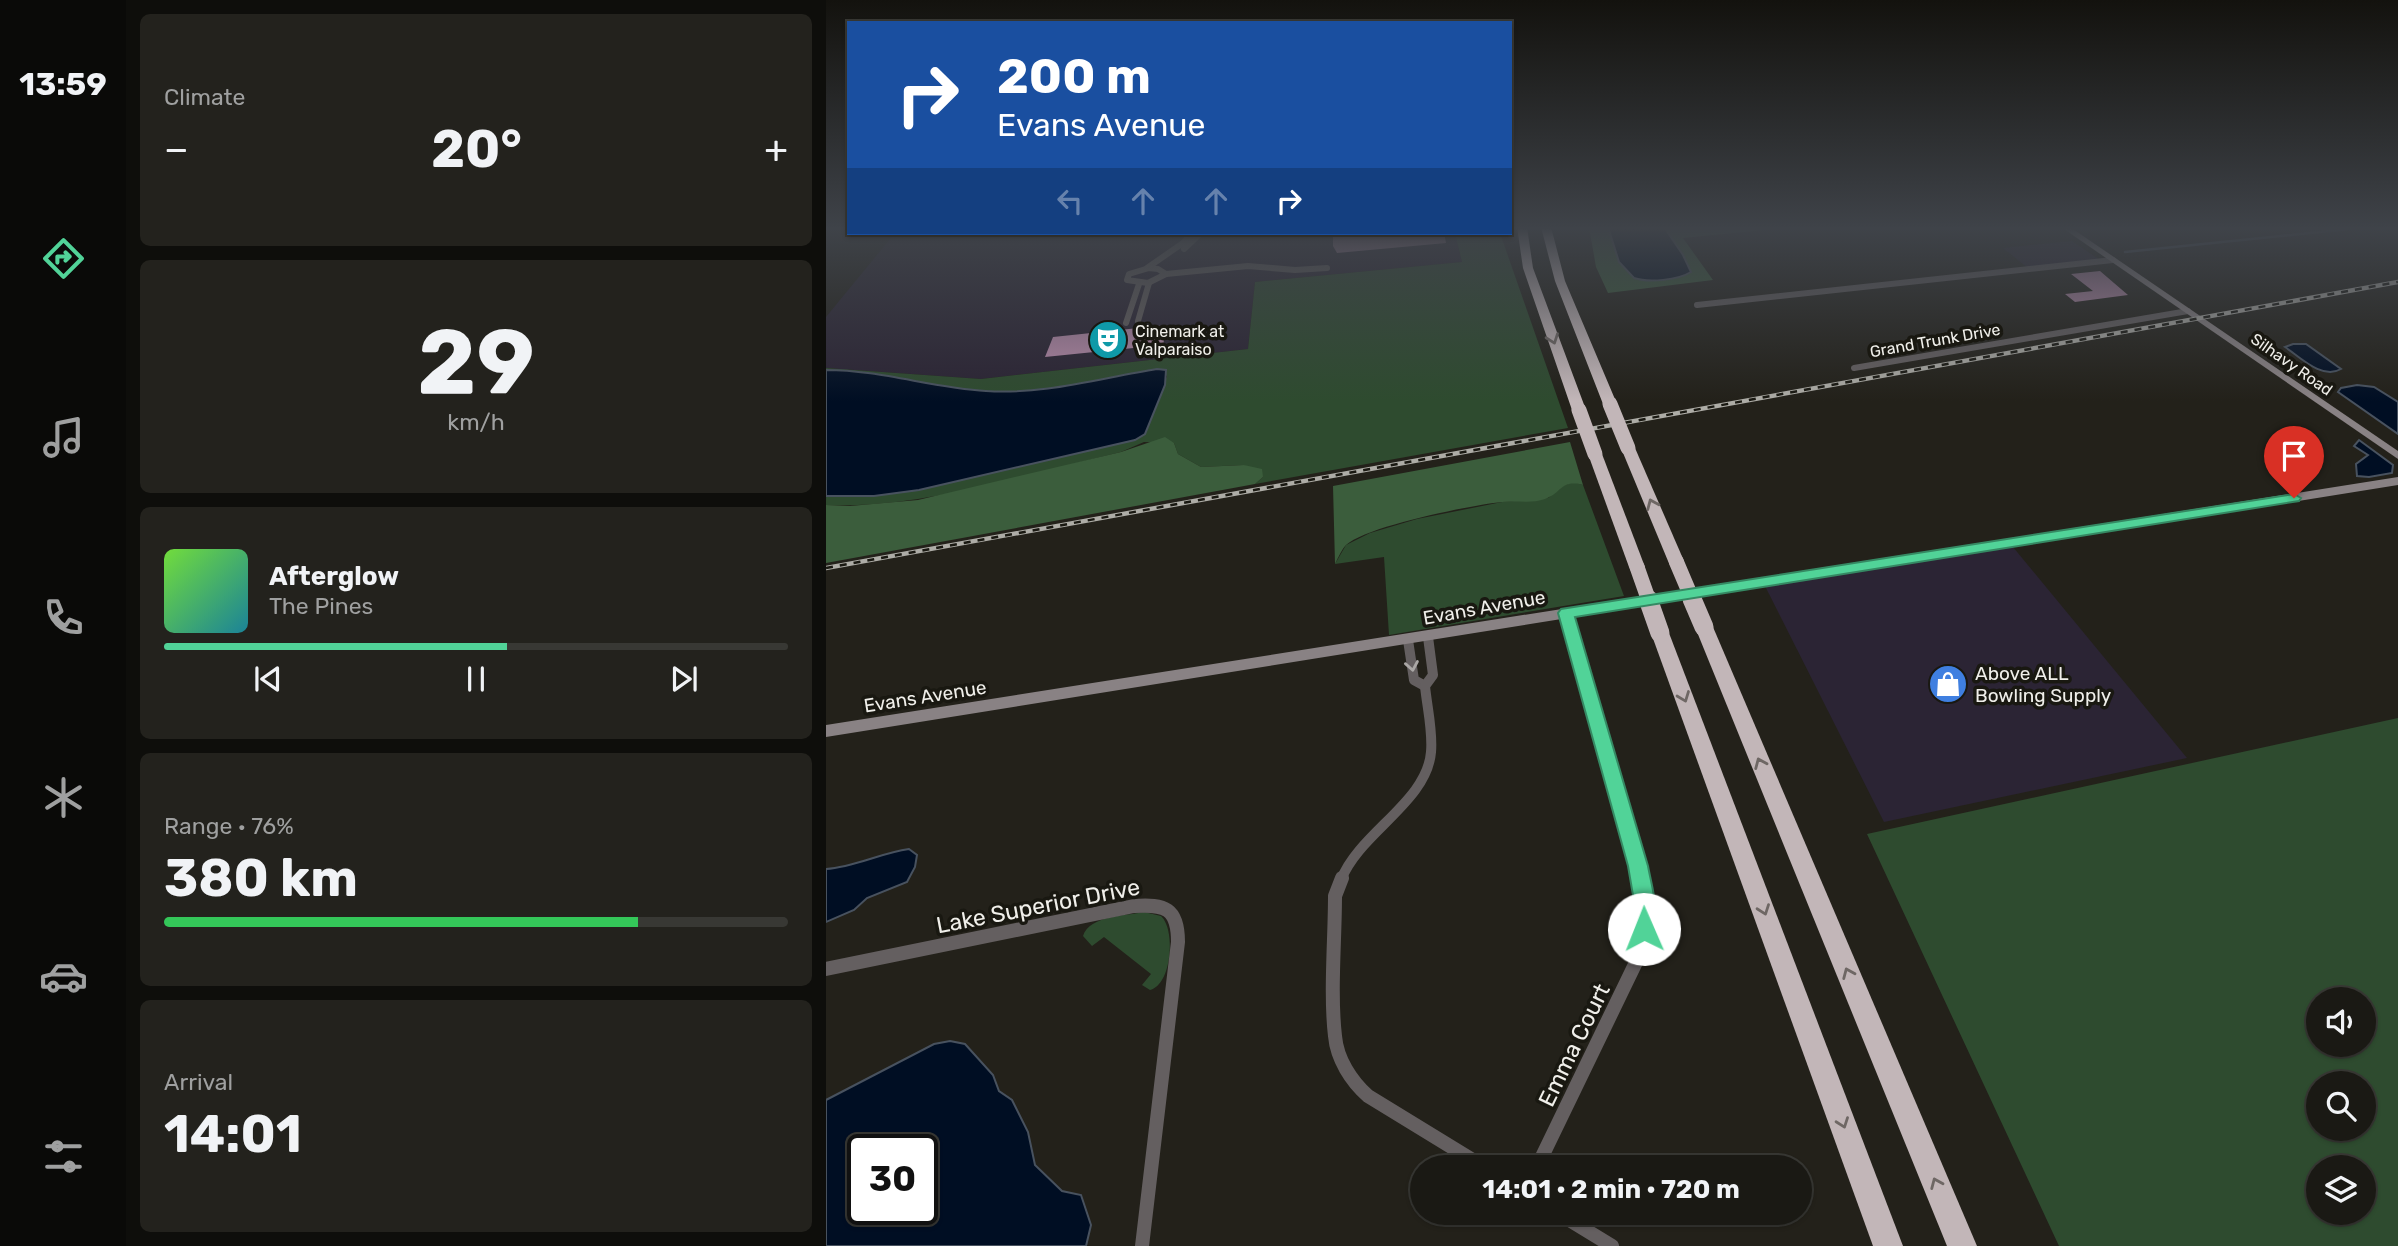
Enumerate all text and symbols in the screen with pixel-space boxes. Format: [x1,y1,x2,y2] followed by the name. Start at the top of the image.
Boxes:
[997,47,1151,105] text: 200 m
[882,49,973,140] icon: right
[19,65,107,103] text: 13:59
[164,83,245,111] text: Climate
[997,106,1205,144] text: Evans Avenue
[431,118,522,180] text: 20°
[164,126,189,172] text: −
[764,126,788,172] text: +
[1051,182,1089,220] icon: left
[1124,182,1162,220] icon: ahead
[1197,182,1235,220] icon: ahead
[1270,182,1308,220] icon: right
[39,234,88,283] icon: directions
[417,308,535,416] text: 29
[1087,319,1129,361] theatre icon: Cinemark at Valparaiso
[1868,320,2002,361] street label: Grand Trunk Drive
[1135,322,1224,359] place label: Cinemark at Valparaiso
[2247,329,2336,400] street label: Silhavy Road
[1545,333,1559,345] one-way arrow
[447,408,505,436] text: km/h
[39,413,88,462] icon: music
[2264,426,2324,498] pin
[2275,437,2313,475] icon: arrive
[1646,499,1660,512] one-way arrow
[269,561,399,592] text: Afterglow
[1421,585,1547,630] street label: Evans Avenue
[269,592,373,620] text: The Pines
[39,593,88,642] icon: phone
[249,660,287,698] icon: previous
[457,660,495,698] icon: pause
[665,660,703,698] icon: next
[1404,660,1419,672] one-way arrow
[1975,662,2111,707] place label: Above ALL Bowling Supply
[1927,663,1969,705] shop icon: Above ALL Bowling Supply
[862,675,988,718] street label: Evans Avenue
[1676,690,1690,702] one-way arrow
[1755,758,1769,770] one-way arrow
[39,773,88,822] icon: climate
[164,812,294,840] text: Range · 76%
[164,847,358,909] text: 380 km
[934,873,1142,939] street label: Lake Superior Drive
[1607,892,1681,966] position arrow
[1756,903,1770,915] one-way arrow
[39,952,88,1001] icon: car
[1843,968,1857,980] one-way arrow
[1532,979,1616,1111] street label: Emma Court
[2306,987,2376,1225] map controls
[2306,987,2376,1057] button: sound
[164,1068,233,1096] text: Arrival
[2306,1071,2376,1141] button: search
[164,1103,302,1165] text: 14:01
[1835,1117,1849,1129] one-way arrow
[39,1132,88,1181] icon: filters
[847,1134,938,1225] speed limit sign: 30
[2306,1155,2376,1225] button: layers
[1482,1174,1740,1205] text: 14:01 · 2 min · 720 m
[1930,1178,1944,1190] one-way arrow

